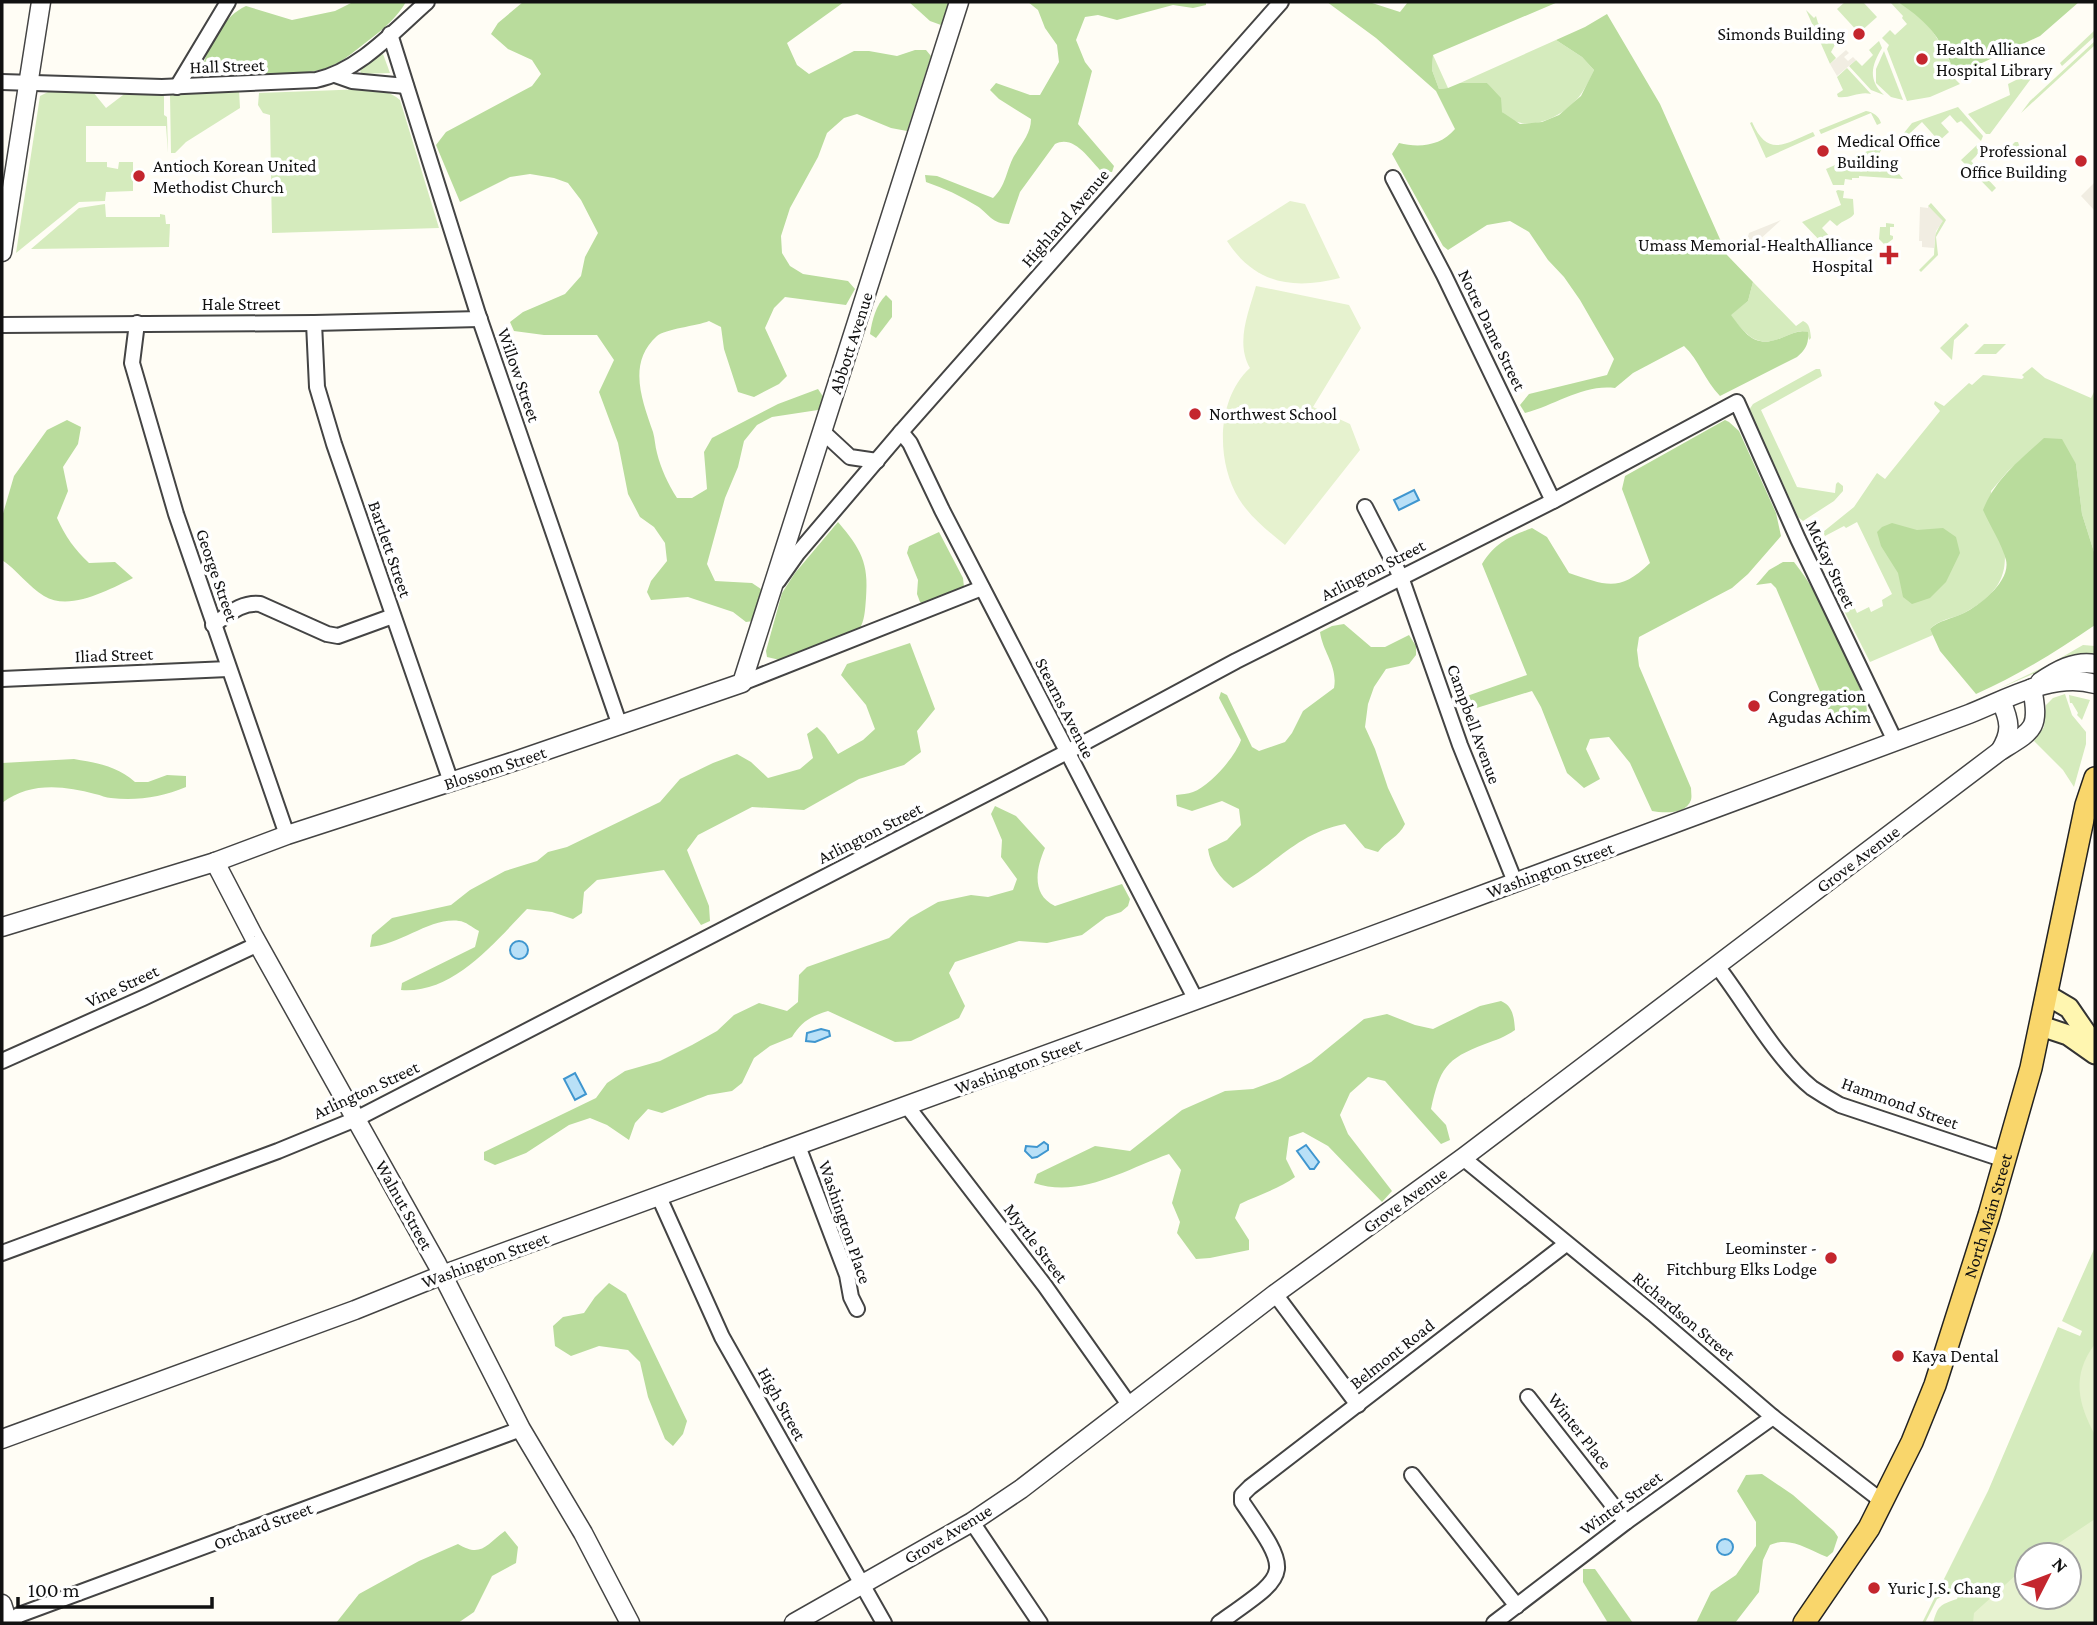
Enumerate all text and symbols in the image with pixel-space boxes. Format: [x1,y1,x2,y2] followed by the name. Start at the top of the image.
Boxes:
[1718,24,1845,44] place label: Simonds Building
[1851,26,1867,42] marker: Simonds Building
[1936,39,2053,80] place label: Health Alliance Hospital Library
[1914,51,1930,67] marker: Health Alliance Hospital Library
[189,55,266,77] street label: Hall Street
[1837,131,1940,172] place label: Medical Office Building
[1960,141,2067,182] place label: Professional Office Building
[1815,143,1831,159] marker: Medical Office Building
[2073,153,2089,169] marker: Professional Office Building
[153,156,317,197] place label: Antioch Korean United Methodist Church
[1017,165,1113,271] street label: Highland Avenue
[131,168,147,184] marker: Antioch Korean United Methodist Church
[1638,235,1873,276] place label: Umass Memorial-HealthAlliance Hospital
[1879,245,1899,265] marker: Umass Memorial-HealthAlliance Hospital
[1454,266,1530,395] street label: Notre Dame Street
[825,289,877,396] street label: Abbott Avenue
[202,294,281,314] street label: Hale Street
[494,325,545,426] street label: Willow Street
[1209,404,1337,424] place label: Northwest School
[1187,406,1203,422] marker: Northwest School
[364,498,416,601] street label: Bartlett Street
[1802,517,1861,612] street label: McKay Street
[192,526,242,625] street label: George Street
[1318,535,1429,605] street label: Arlington Street
[75,644,154,666] street label: Iliad Street
[1031,654,1099,762] street label: Stearns Avenue
[1443,661,1505,787] street label: Campbell Avenue
[1768,686,1872,727] place label: Congregation Agudas Achim
[1746,698,1762,714] marker: Congregation Agudas Achim
[441,742,550,794] street label: Blossom Street
[815,798,926,868] street label: Arlington Street
[1813,821,1904,897] street label: Grove Avenue
[1484,837,1617,902] street label: Washington Street
[83,960,162,1012] street label: Vine Street
[952,1033,1085,1098] street label: Washington Street
[310,1056,423,1123] street label: Arlington Street
[1839,1073,1962,1134] street label: Hammond Street
[1960,1150,2016,1281] street label: North Main Street
[371,1157,437,1254] street label: Walnut Street
[815,1158,875,1286] street label: Washington Place
[1359,1163,1451,1237] street label: Grove Avenue
[1000,1200,1073,1287] street label: Myrtle Street
[419,1227,552,1292] street label: Washington Street
[1666,1238,1817,1279] place label: Leominster - Fitchburg Elks Lodge
[1823,1250,1839,1266] marker: Leominster - Fitchburg Elks Lodge
[1629,1268,1740,1365] street label: Richardson Street
[1346,1315,1439,1393] street label: Belmont Road
[1912,1346,1999,1366] place label: Kaya Dental
[1890,1348,1906,1364] marker: Kaya Dental
[754,1364,811,1445] street label: High Street
[1544,1389,1616,1473] street label: Winter Place
[1576,1466,1667,1539] street label: Winter Street
[211,1498,316,1554] street label: Orchard Street
[901,1500,996,1568] street label: Grove Avenue
[2013,1541,2083,1611] north arrow
[2048,1553,2072,1577] text: N
[18,1566,212,1610] scale bar
[28,1578,80,1602] text: 100 m
[1888,1578,2001,1598] place label: Yuric J.S. Chang
[1866,1580,1882,1596] marker: Yuric J.S. Chang

